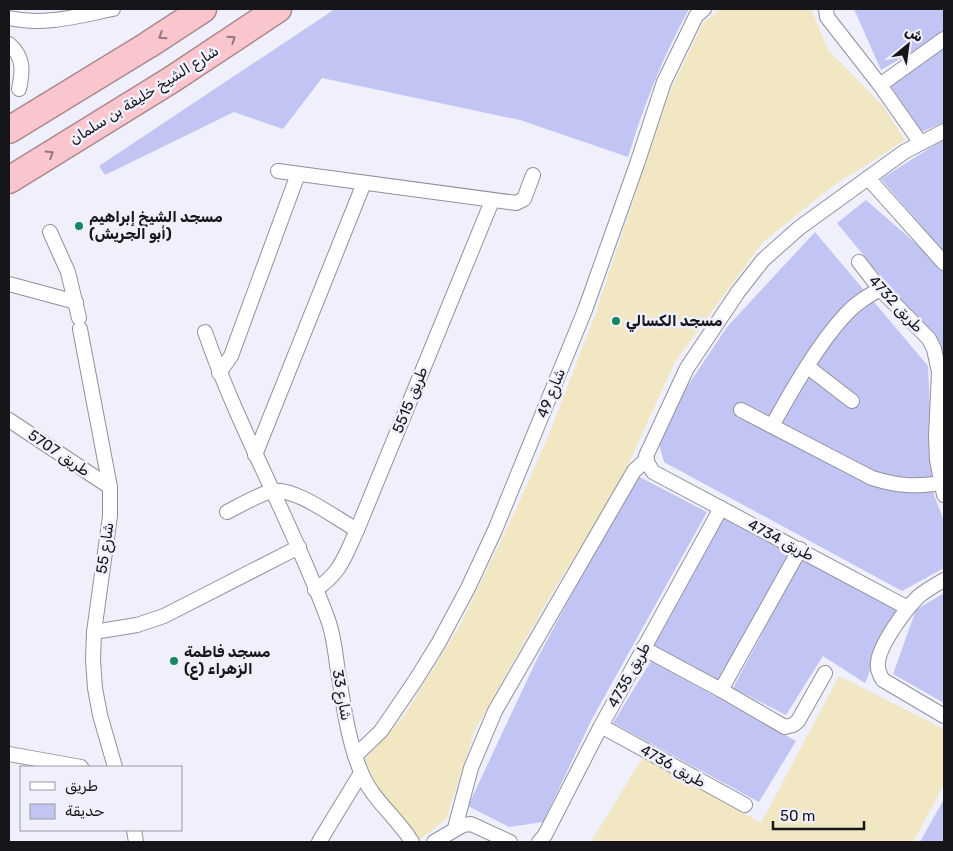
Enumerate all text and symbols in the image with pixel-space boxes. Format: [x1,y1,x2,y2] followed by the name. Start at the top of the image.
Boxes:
[883,20,933,70] north arrow
[902,22,926,46] text: ش
[158,29,167,39] one-way arrow
[227,36,236,46] one-way arrow
[66,42,223,150] street label: شارع الشيخ خليفة بن سلمان
[45,151,54,161] one-way arrow
[89,208,223,243] place label: مسجد الشيخ إبراهيم (أبو الجريش)
[73,220,85,232] marker: مسجد الشيخ إبراهيم (أبو الجريش)
[865,272,927,336] street label: طريق 4732
[626,312,723,333] place label: مسجد الكسالي
[610,315,622,327] marker: مسجد الكسالي
[389,364,431,436] street label: طريق 5515
[533,366,571,421] street label: شارع 49
[25,426,93,480] street label: طريق 5707
[745,515,817,565] street label: طريق 4734
[93,521,119,575] street label: شارع 55
[604,639,654,711] street label: طريق 4735
[184,643,271,680] place label: مسجد فاطمة الزهراء (ع)
[168,655,180,667] marker: مسجد فاطمة الزهراء (ع)
[327,668,355,722] street label: شارع 33
[637,741,709,791] street label: طريق 4736
[20,766,182,831] legend
[65,777,98,795] text: طريق
[773,798,864,830] scale bar
[65,802,105,820] text: حديقة
[780,807,815,825] text: 50 m

